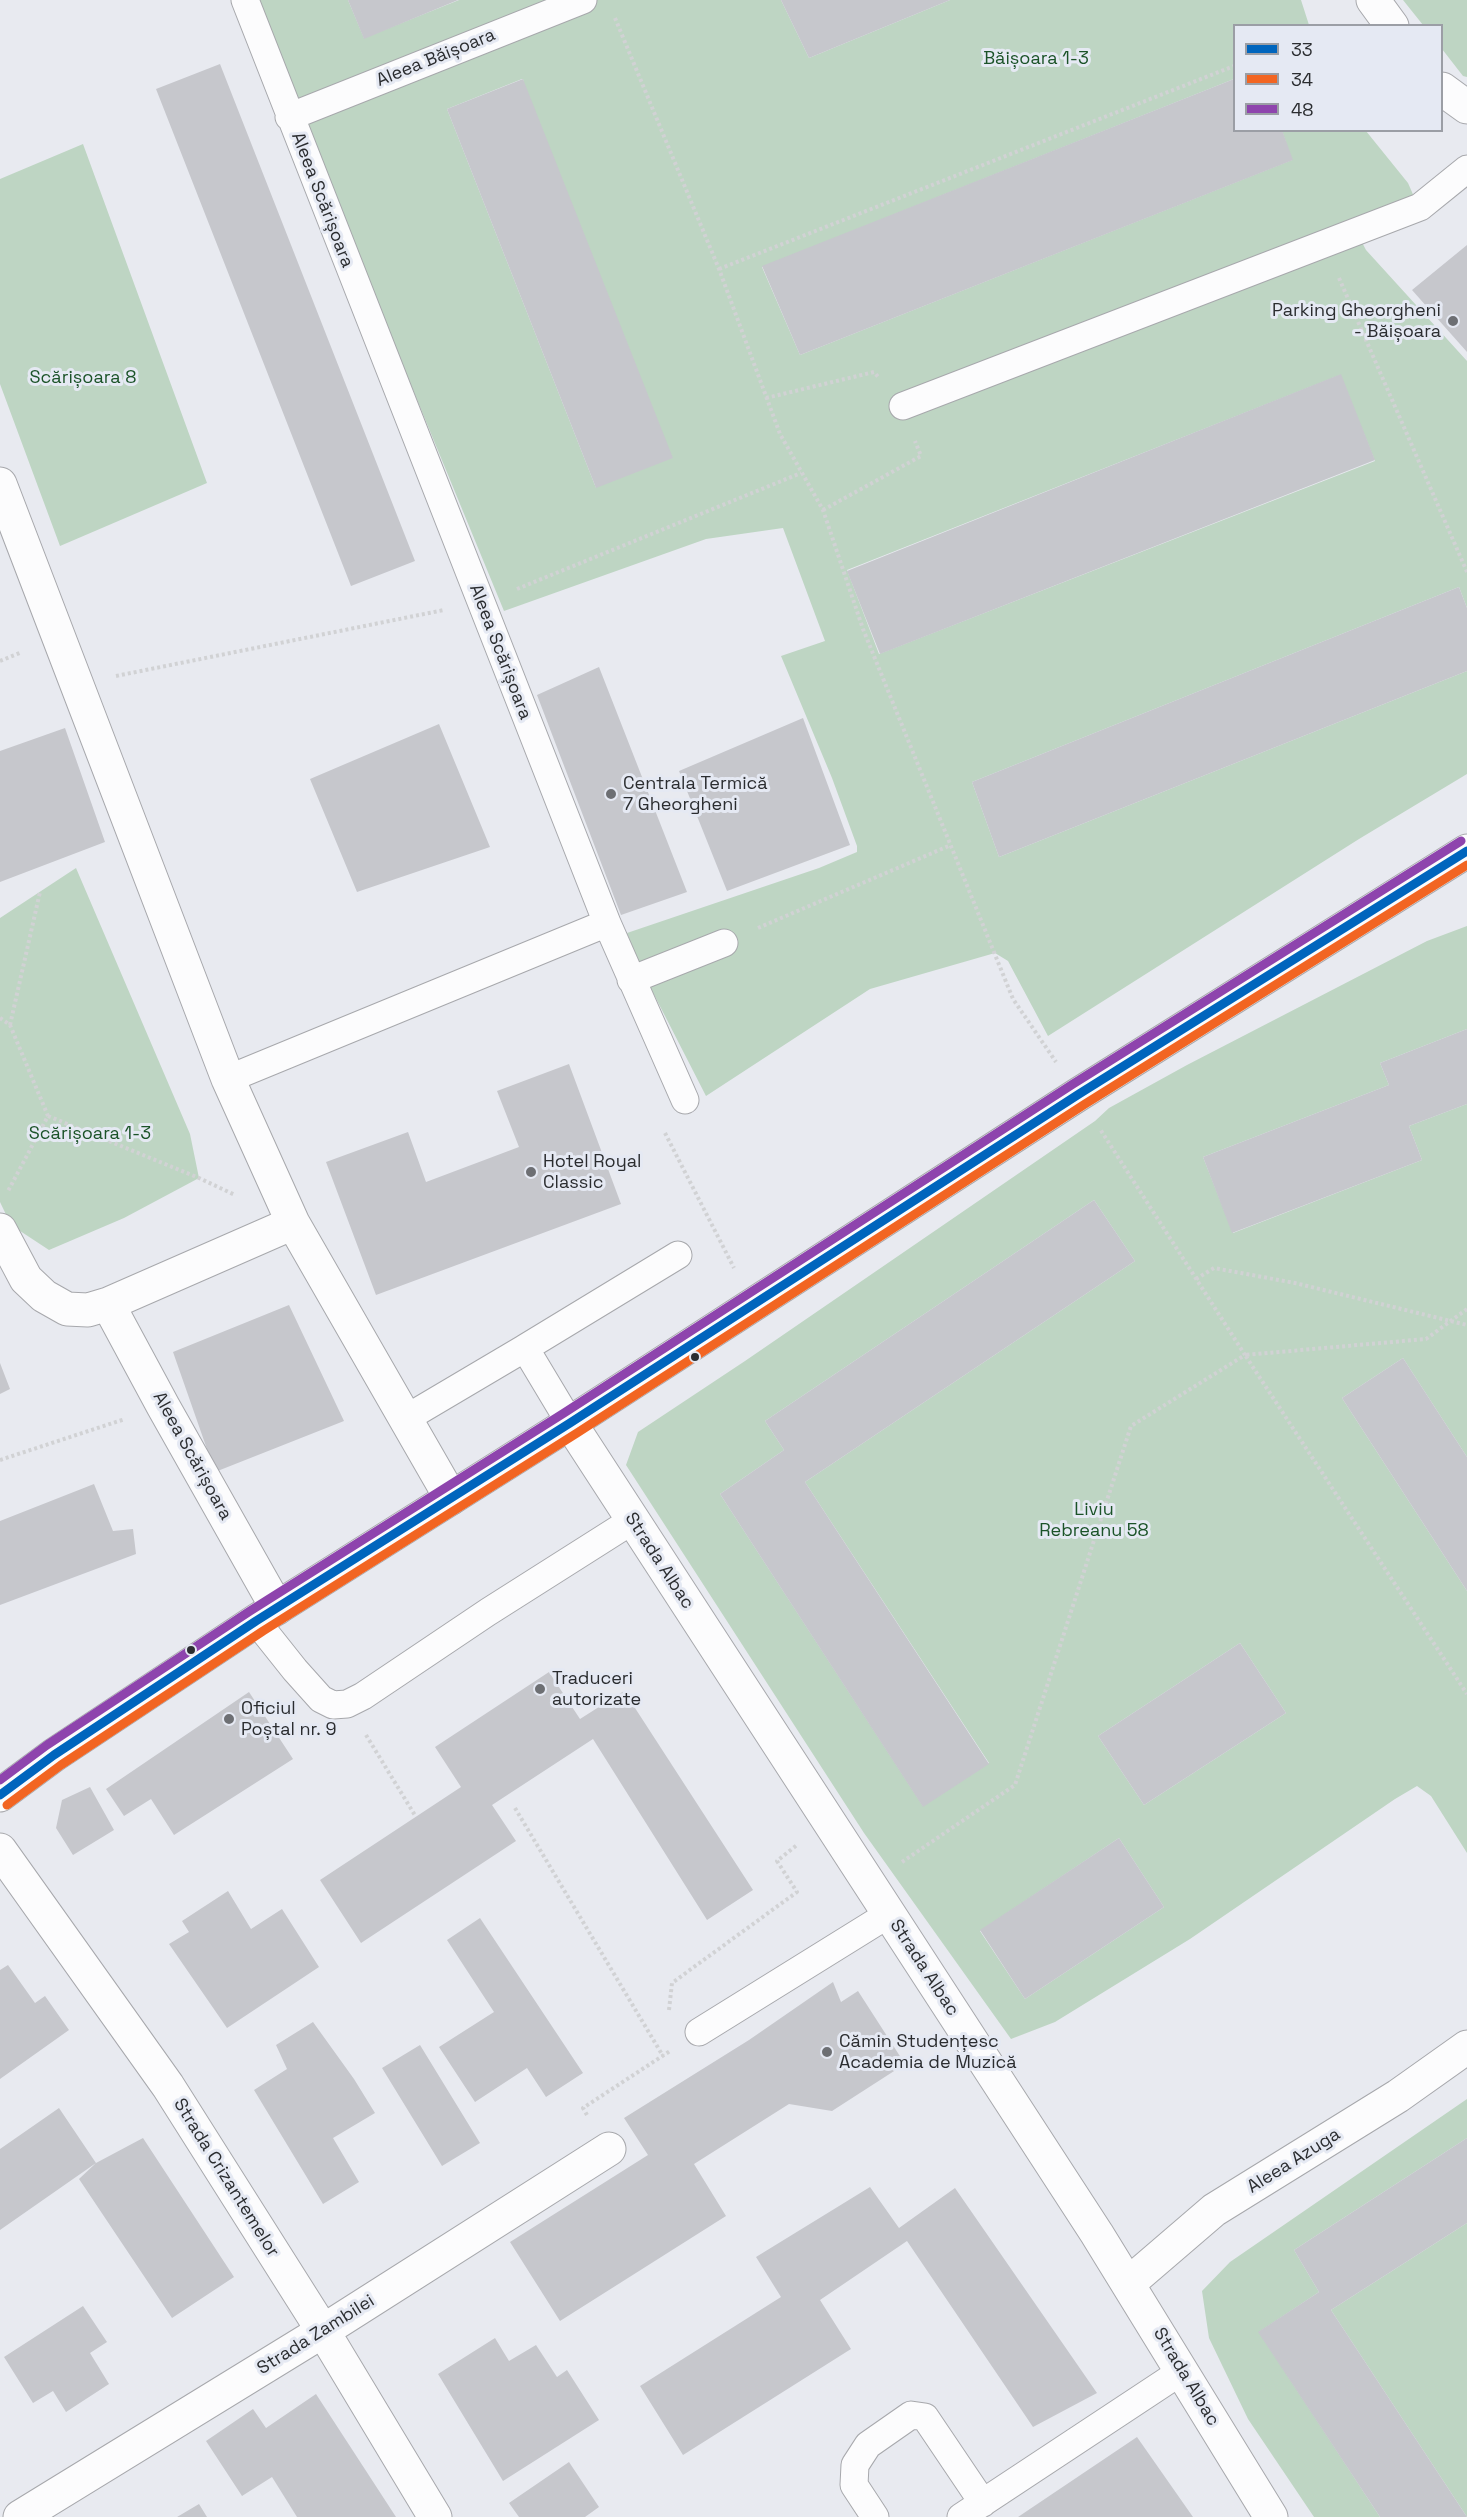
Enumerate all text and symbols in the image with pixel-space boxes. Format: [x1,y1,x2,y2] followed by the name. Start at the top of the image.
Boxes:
[373,24,499,92] street label: Aleea Băișoara
[1233,24,1443,132] legend
[1291,38,1313,61] text: 33
[983,48,1089,70] park label: Băișoara 1-3
[1291,68,1313,91] text: 34
[1291,98,1313,121] text: 48
[286,129,358,271] street label: Aleea Scărișoara
[1272,300,1441,342] place label: Parking Gheorgheni - Băișoara
[1446,314,1460,328] marker: Parking Gheorgheni - Băișoara
[30,367,136,389] park label: Scărișoara 8
[464,581,536,723] street label: Aleea Scărișoara
[623,773,768,816] place label: Centrala Termică 7 Gheorgheni
[604,787,618,801] marker: Centrala Termică 7 Gheorgheni
[29,1123,151,1145] park label: Scărișoara 1-3
[543,1151,641,1194] place label: Hotel Royal Classic
[524,1165,538,1179] marker: Hotel Royal Classic
[689,1351,701,1363] unlabelled marker
[148,1388,236,1524] street label: Aleea Scărișoara
[1039,1499,1149,1541] park label: Liviu Rebreanu 58
[620,1509,698,1613] street label: Strada Albac
[185,1644,197,1656] unlabelled marker
[552,1668,641,1710] place label: Traduceri autorizate
[533,1682,547,1696] marker: Traduceri autorizate
[241,1698,336,1740] place label: Oficiul Poștal nr. 9
[222,1712,236,1726] marker: Oficiul Poștal nr. 9
[885,1916,963,2020] street label: Strada Albac
[839,2031,1017,2074] place label: Cămin Studențesc Academia de Muzică
[820,2045,834,2059] marker: Cămin Studențesc Academia de Muzică
[168,2095,284,2261] street label: Strada Crizantemelor
[1243,2124,1345,2198] street label: Aleea Azuga
[253,2290,379,2380] street label: Strada Zambilei
[1148,2324,1224,2430] street label: Strada Albac

